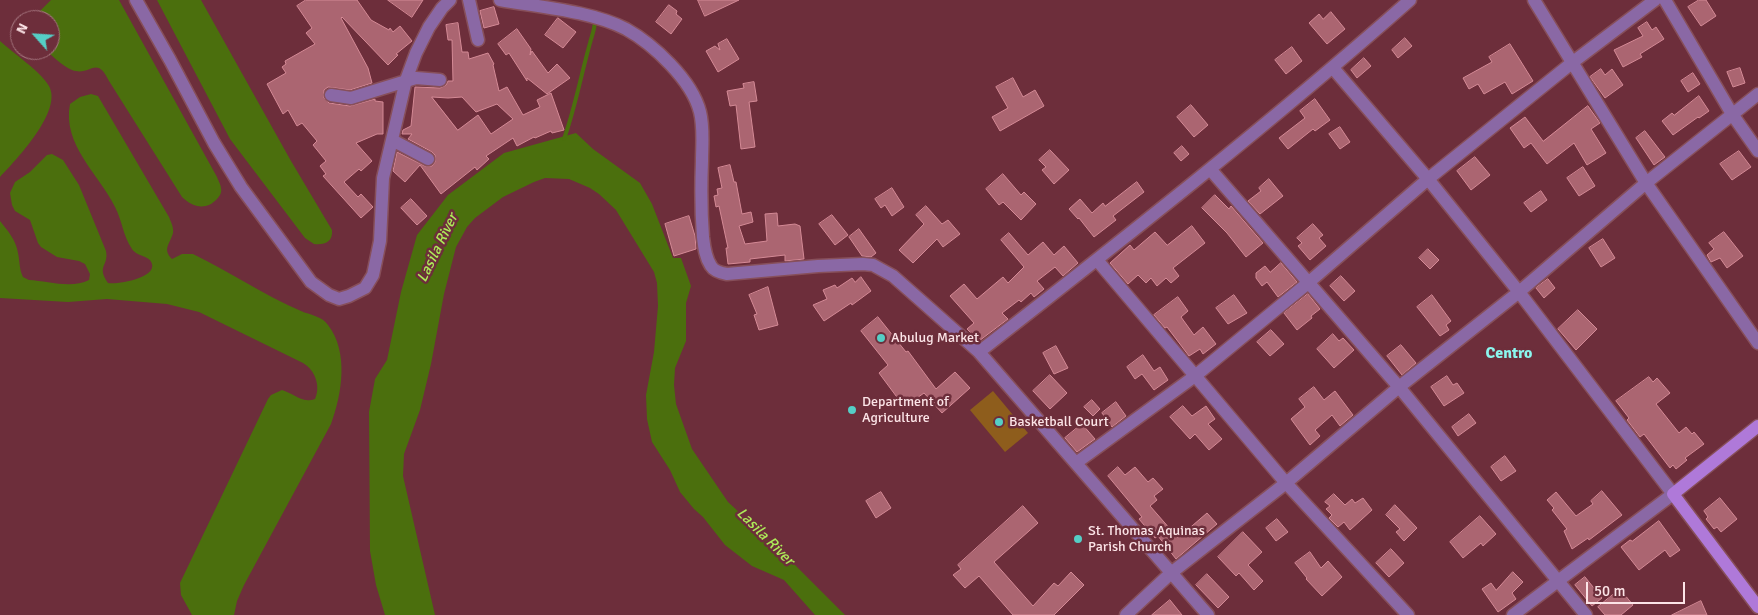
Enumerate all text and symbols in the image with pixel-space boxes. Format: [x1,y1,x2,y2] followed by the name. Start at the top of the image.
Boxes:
[10,10,60,60] north arrow
[12,21,32,37] text: N
[414,211,462,285] water label: Lasila River
[891,330,979,346] place label: Abulug Market
[875,332,887,344] marker: Abulug Market
[1486,344,1532,364] district label: Centro
[862,394,949,427] place label: Department of Agriculture
[846,404,858,416] marker: Department of Agriculture
[1009,414,1109,430] place label: Basketball Court
[993,416,1005,428] marker: Basketball Court
[733,505,797,569] water label: Lasila River
[1088,523,1205,556] place label: St. Thomas Aquinas Parish Church
[1072,533,1084,545] marker: St. Thomas Aquinas Parish Church
[1588,572,1687,604] scale bar
[1594,582,1625,600] text: 50 m

